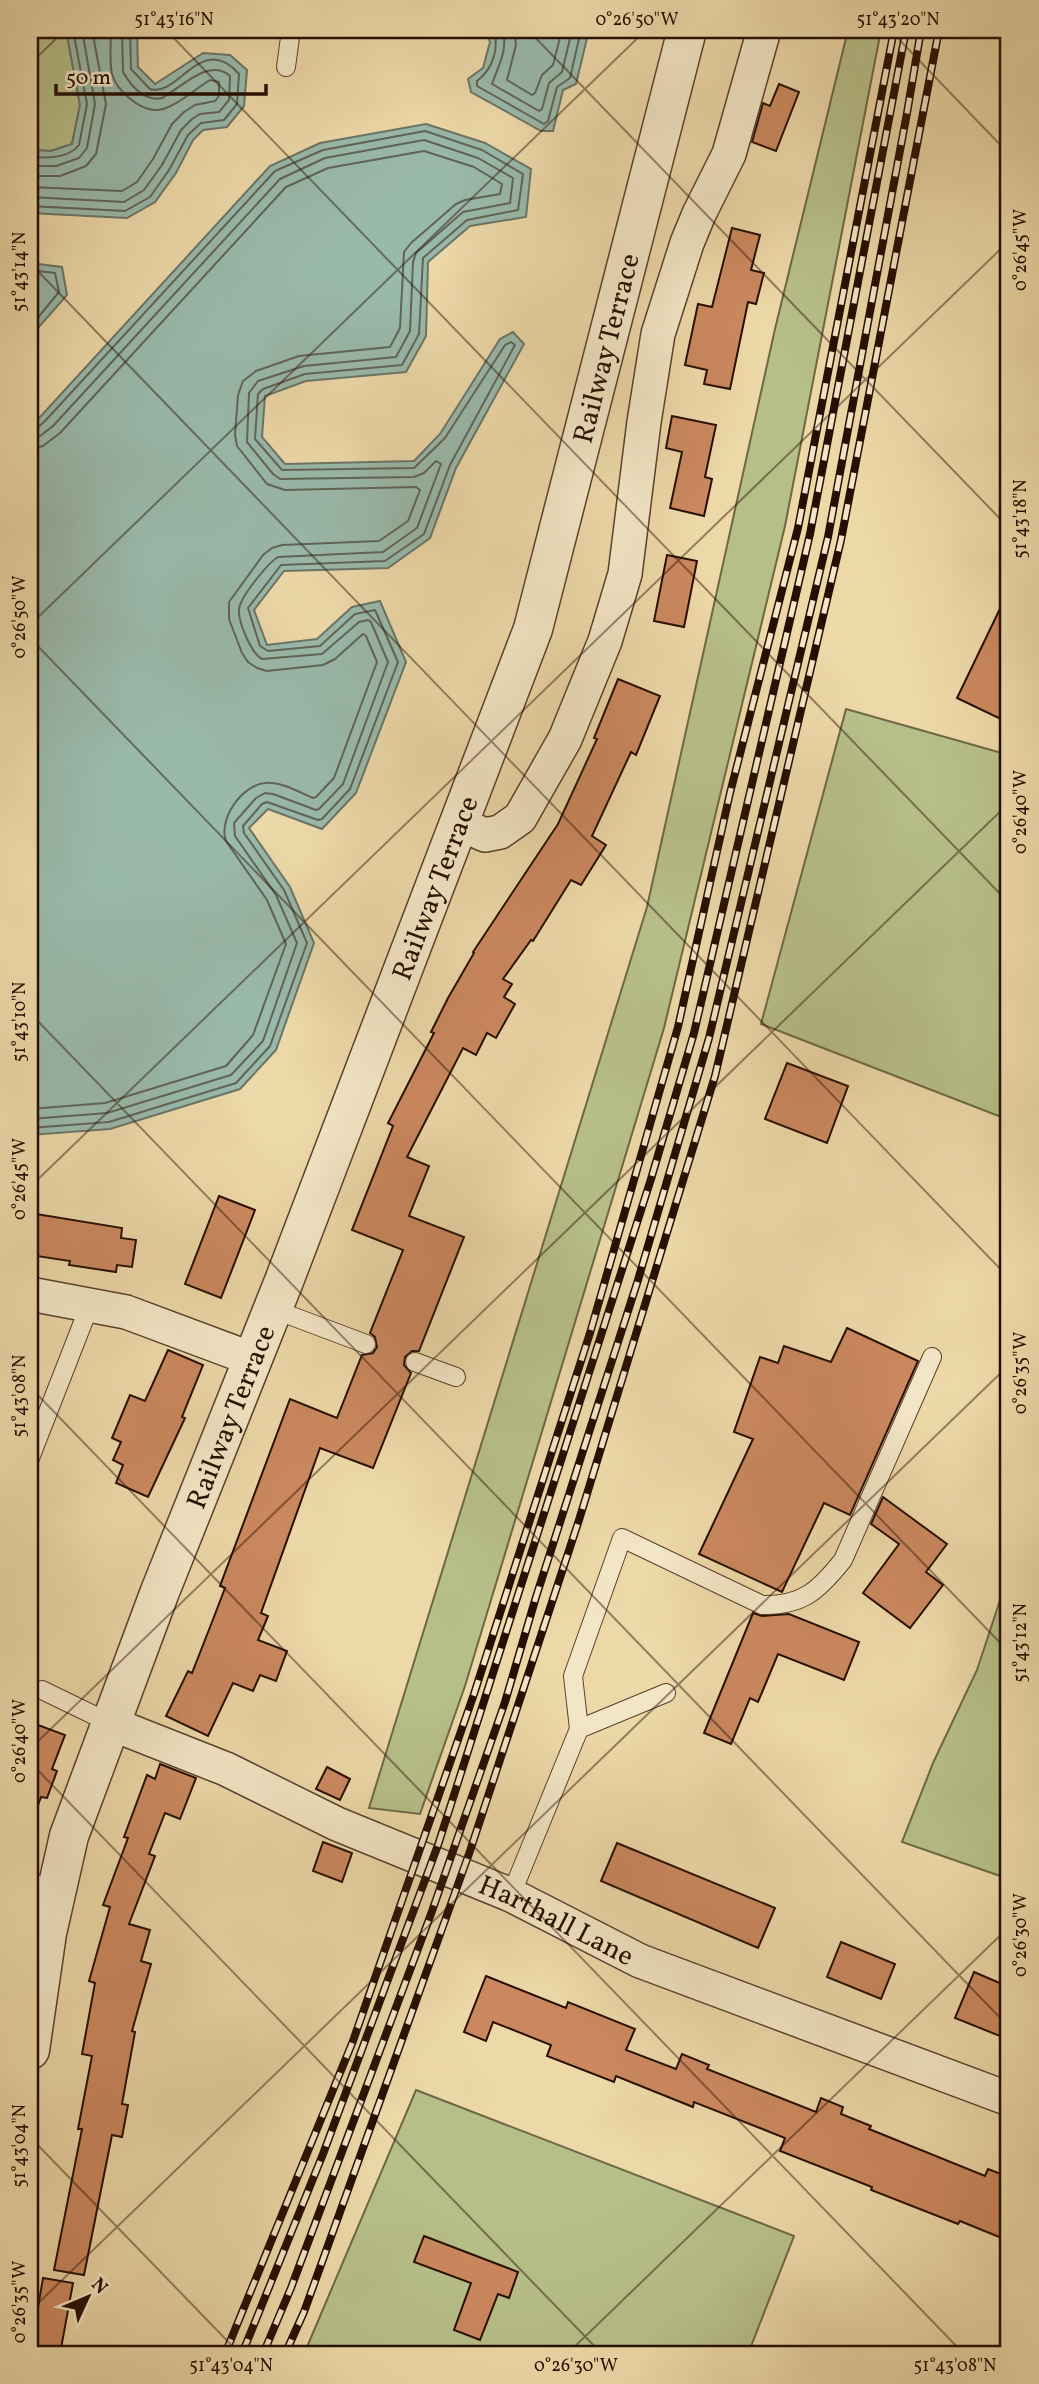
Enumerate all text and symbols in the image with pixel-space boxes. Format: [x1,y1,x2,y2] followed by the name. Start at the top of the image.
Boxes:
[134,8,214,33] text: 51°43'16"N
[595,8,679,33] text: 0°26'50"W
[856,8,940,33] text: 51°43'20"N
[56,52,266,96] scale bar
[66,64,111,93] text: 50 m
[1009,209,1034,291] text: 0°26'45"W
[8,232,33,312] text: 51°43'14"N
[565,249,651,448] street label: Railway Terrace
[1009,479,1034,559] text: 51°43'18"N
[8,575,33,659] text: 0°26'50"W
[1009,770,1034,854] text: 0°26'40"W
[384,791,490,986] street label: Railway Terrace
[8,982,33,1062] text: 51°43'10"N
[8,1138,33,1220] text: 0°26'45"W
[178,1320,286,1515] street label: Railway Terrace
[1009,1332,1034,1414] text: 0°26'35"W
[8,1355,33,1437] text: 51°43'08"N
[1009,1603,1034,1683] text: 51°43'12"N
[8,1699,33,1783] text: 0°26'40"W
[472,1867,640,1977] street label: Harthall Lane
[1009,1893,1034,1977] text: 0°26'30"W
[8,2104,33,2188] text: 51°43'04"N
[8,2261,33,2343] text: 0°26'35"W
[52,2262,122,2332] north arrow
[85,2273,113,2301] text: N
[189,2354,273,2379] text: 51°43'04"N
[534,2354,618,2379] text: 0°26'30"W
[914,2354,996,2379] text: 51°43'08"N

